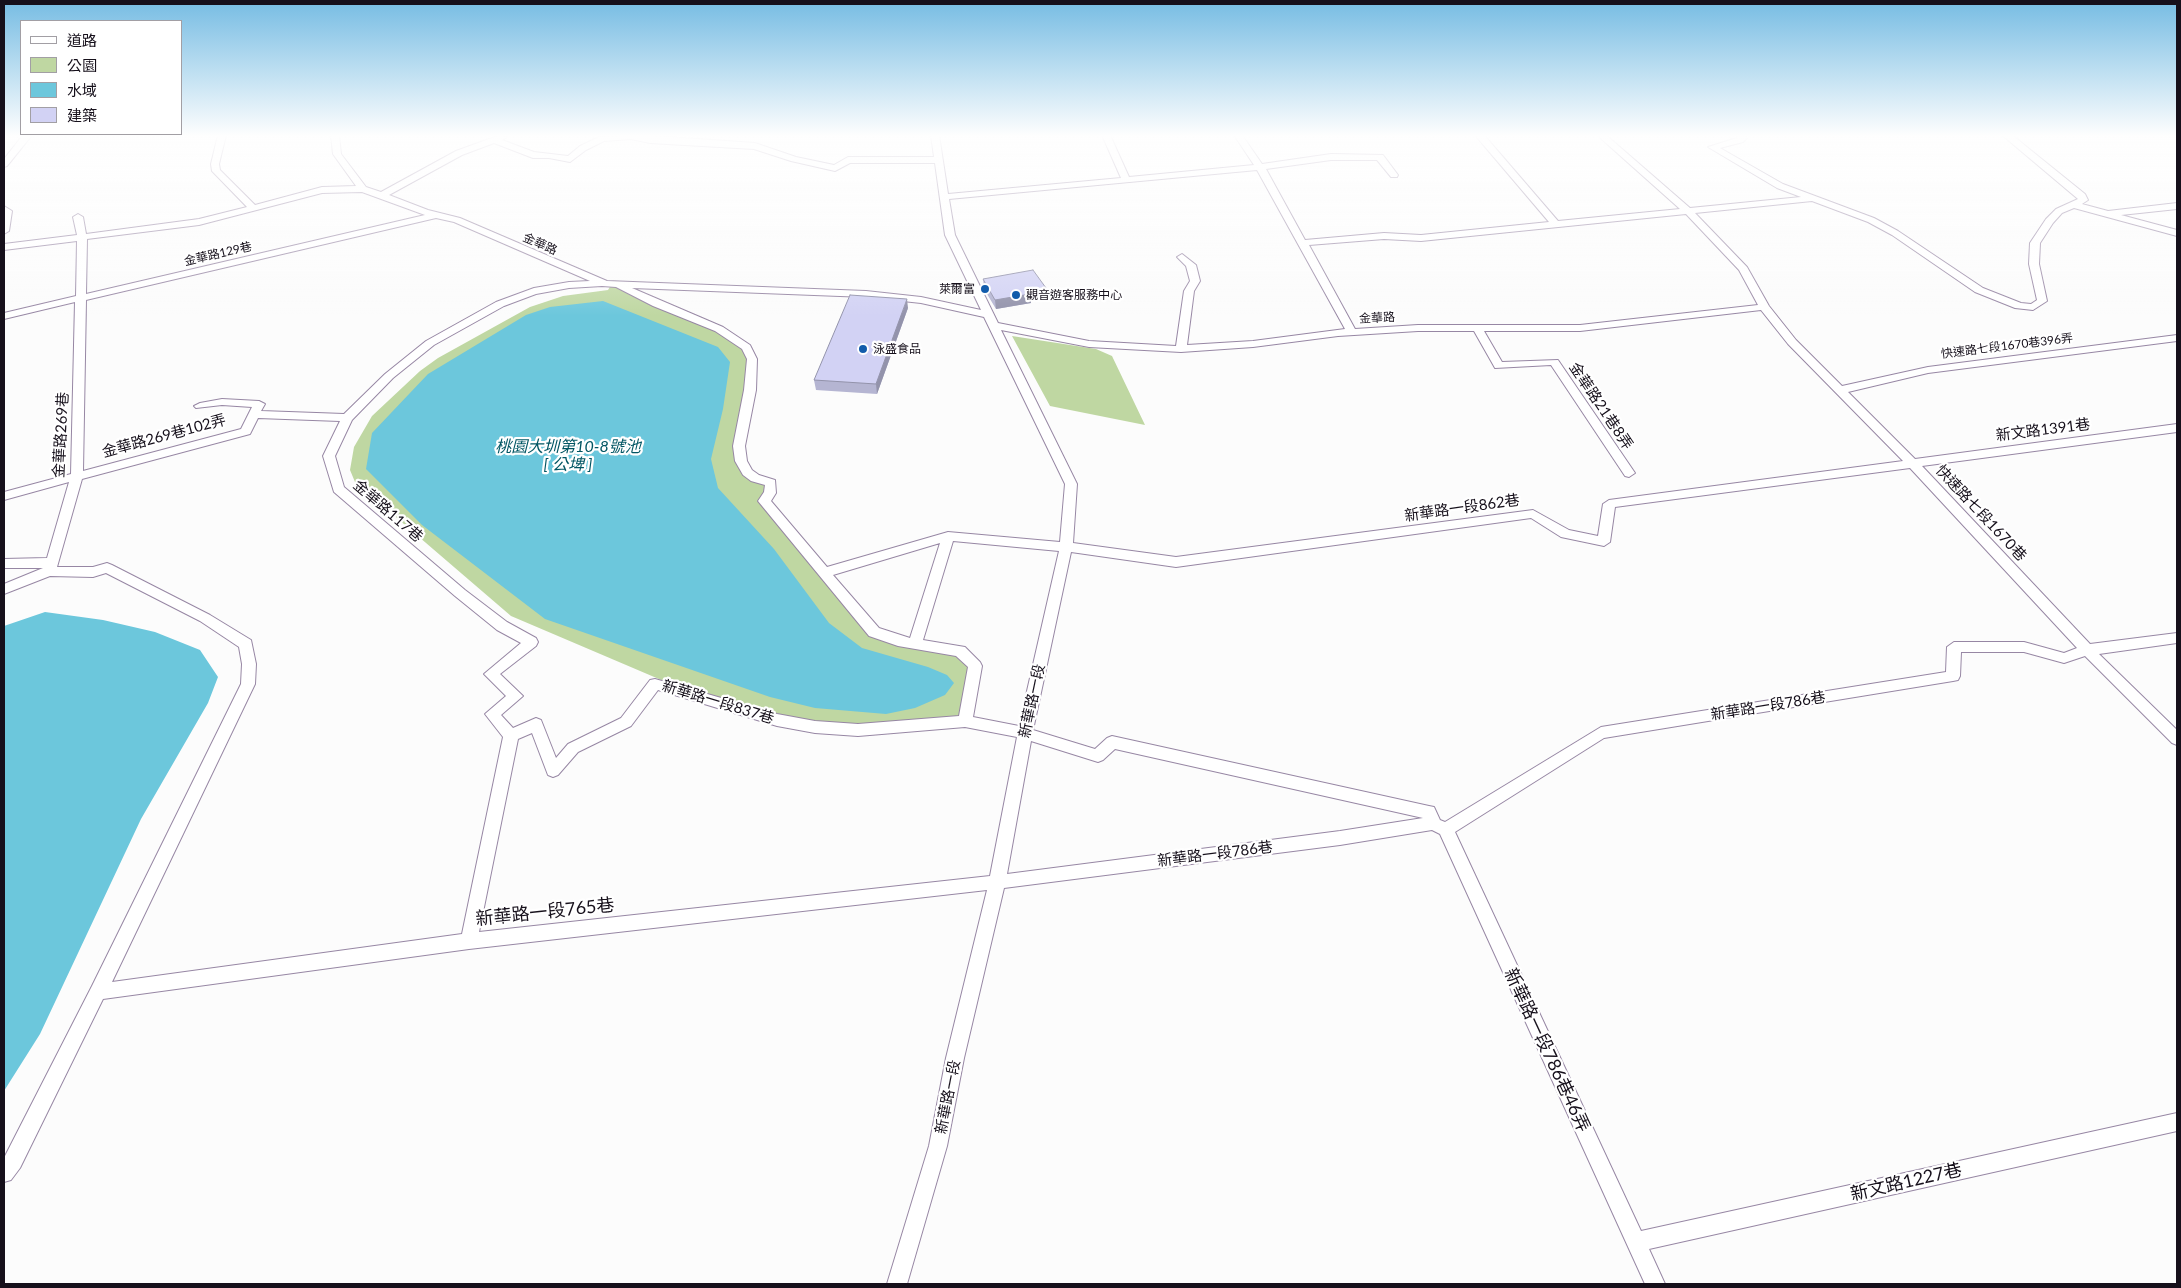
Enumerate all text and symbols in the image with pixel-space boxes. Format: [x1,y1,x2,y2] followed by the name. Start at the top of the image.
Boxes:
[20,20,182,135] legend
[67,31,97,49] text: 道路
[67,56,97,74] text: 公園
[67,81,97,99] text: 水域
[67,106,97,124] text: 建築
[521,230,559,258] street label: 金華路
[183,239,253,269] street label: 金華路129巷
[939,282,975,296] place label: 萊爾富
[979,283,991,295] marker: 萊爾富
[1026,288,1122,302] place label: 觀音遊客服務中心
[1010,289,1022,301] marker: 觀音遊客服務中心
[1359,310,1395,326] street label: 金華路
[1940,331,2074,361] street label: 快速路七段1670巷396弄
[873,342,921,356] place label: 泳盛食品
[857,343,869,355] marker: 泳盛食品
[1565,359,1637,453] street label: 金華路21巷8弄
[50,392,72,478] street label: 金華路269巷
[100,411,228,461] street label: 金華路269巷102弄
[1995,415,2091,445] street label: 新文路1391巷
[495,437,641,475] water label: 桃園大圳第10-8號池 [ 公埤 ]
[1932,461,2030,565] street label: 快速路七段1670巷
[350,476,426,546] street label: 金華路117巷
[1403,491,1521,525] street label: 新華路一段862巷
[1015,662,1049,740] street label: 新華路一段
[660,676,776,728] street label: 新華路一段837巷
[1709,688,1827,724] street label: 新華路一段786巷
[1156,838,1274,870] street label: 新華路一段786巷
[475,894,615,930] street label: 新華路一段765巷
[1500,965,1594,1135] street label: 新華路一段786巷46弄
[932,1058,964,1136] street label: 新華路一段
[1848,1159,1964,1205] street label: 新文路1227巷

